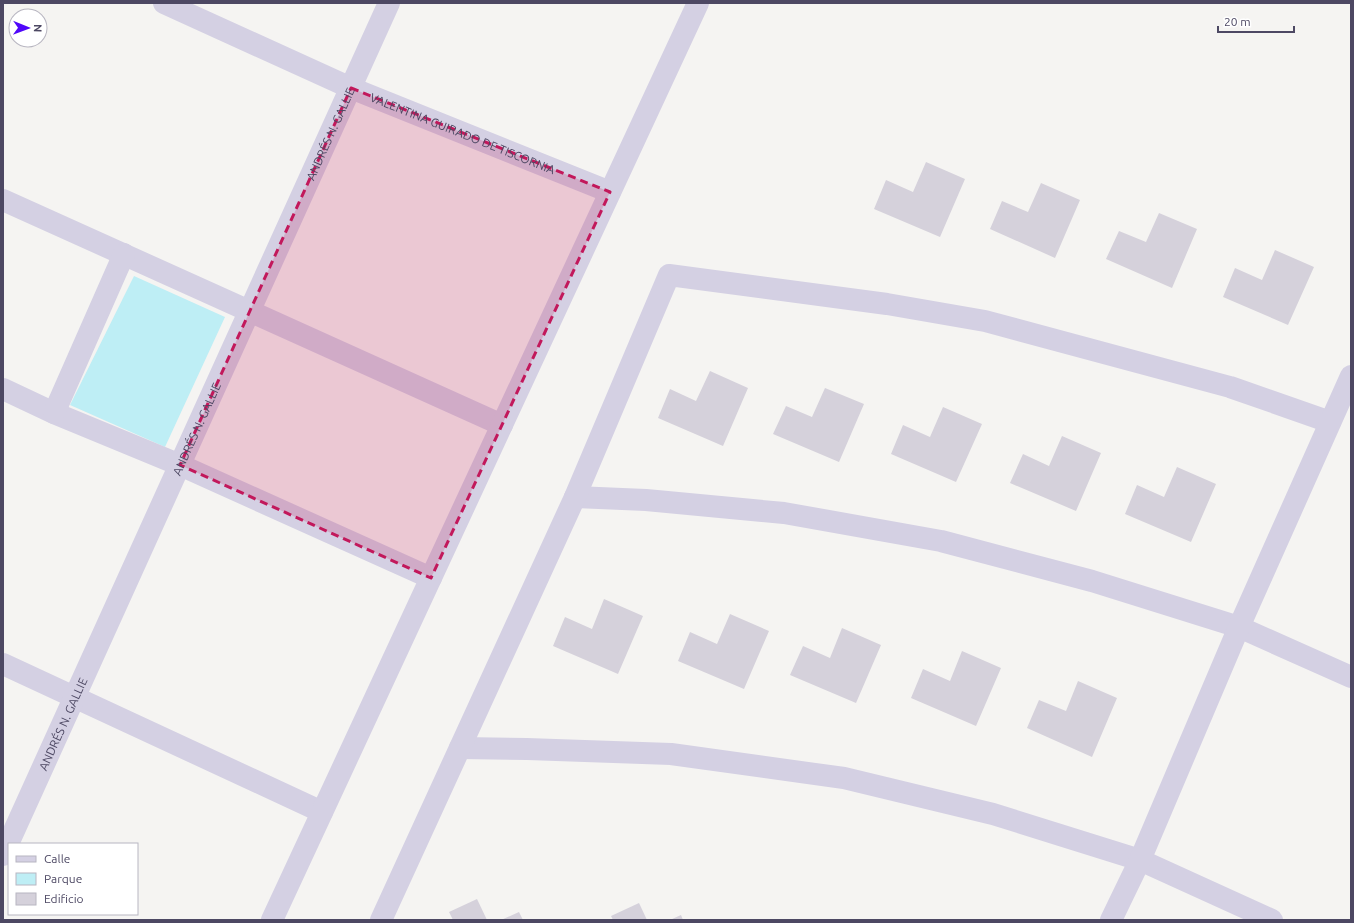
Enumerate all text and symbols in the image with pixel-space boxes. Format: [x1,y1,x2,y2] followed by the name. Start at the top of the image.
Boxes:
[8,8,48,48] north arrow
[1218,8,1294,34] scale bar
[1224,15,1251,28] text: 20 m
[32,24,44,32] text: N
[303,85,357,182] street label: ANDRÉS N. GALLIE
[369,90,557,176] street label: VALENTINA GUIRADO DE TISCORNIA
[170,380,223,477] street label: ANDRÉS N. GALLIE
[36,675,89,772] street label: ANDRÉS N. GALLIE
[8,843,138,915] legend
[44,852,70,865] text: Calle
[44,872,82,885] text: Parque
[44,892,84,905] text: Edificio

